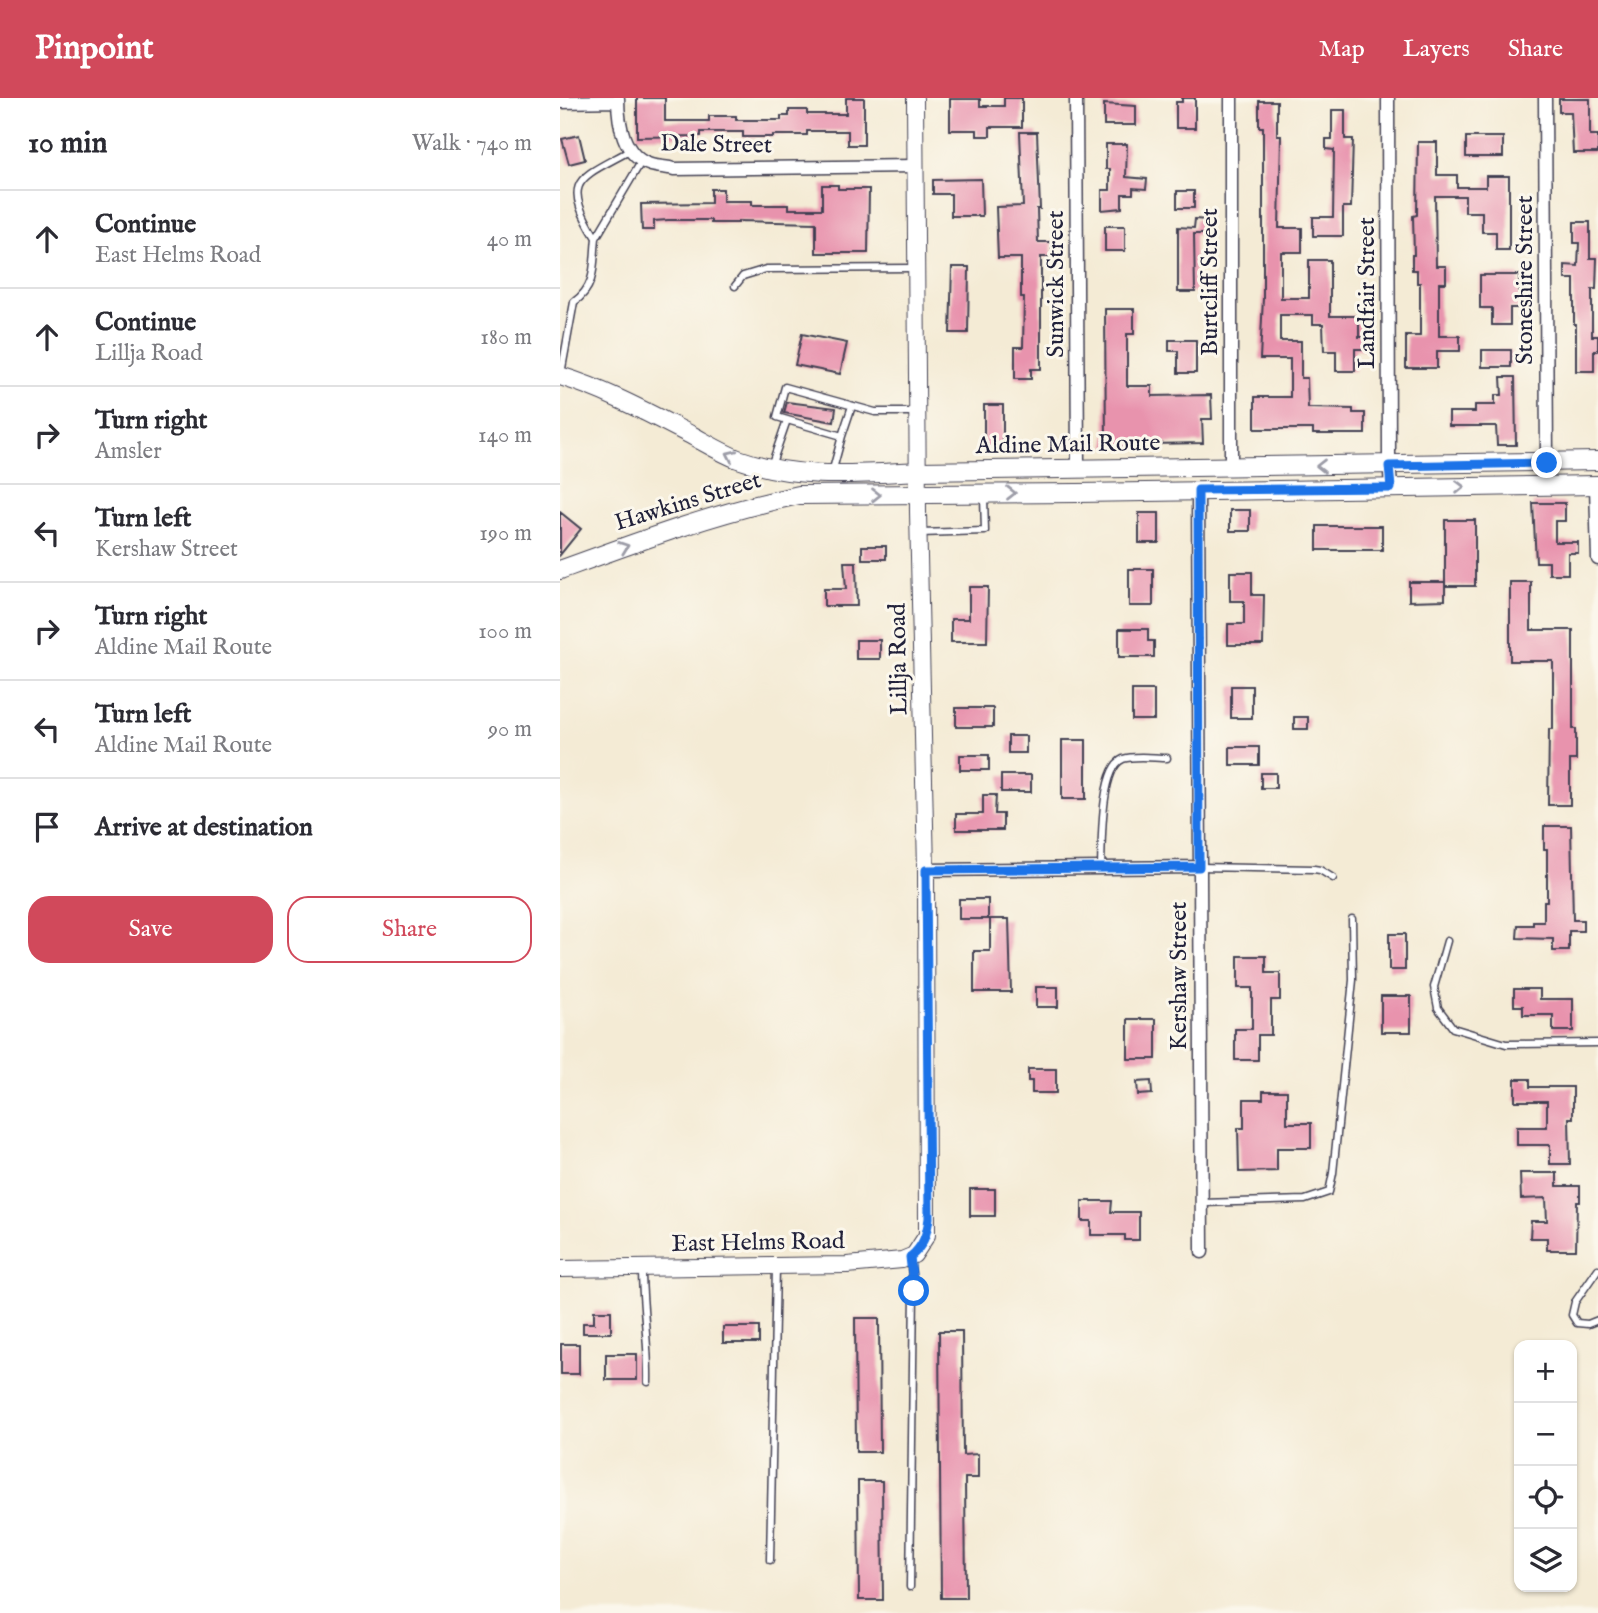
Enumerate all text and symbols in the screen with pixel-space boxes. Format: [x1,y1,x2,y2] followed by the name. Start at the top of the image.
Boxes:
[35,28,154,70] text: Pinpoint
[1319,34,1365,65] text: Map
[1403,34,1470,65] text: Layers
[1508,34,1563,65] text: Share
[28,125,108,163] text: 10 min
[412,129,532,158] text: Walk · 740 m
[660,129,772,161] street label: Dale Street
[1510,195,1541,365] street label: Stoneshire Street
[95,208,196,241] text: Continue
[1195,208,1226,356] street label: Burtcliff Street
[1041,210,1072,358] street label: Sunwick Street
[1352,217,1383,369] street label: Landfair Street
[28,220,66,258] icon: ahead
[487,225,532,254] text: 40 m
[95,241,261,270] text: East Helms Road
[95,306,196,339] text: Continue
[28,318,66,356] icon: ahead
[480,323,532,352] text: 180 m
[95,339,202,368] text: Lillja Road
[95,404,208,437] text: Turn right
[28,416,66,454] icon: right
[478,421,532,450] text: 140 m
[974,428,1161,462] street label: Aldine Mail Route
[95,437,162,466] text: Amsler
[1531,447,1562,478] route end
[726,449,738,463] one-way arrow
[1315,458,1326,474] one-way arrow
[611,465,765,539] street label: Hawkins Street
[1455,479,1465,495] one-way arrow
[1007,485,1017,501] one-way arrow
[871,487,881,503] one-way arrow
[95,502,192,535] text: Turn left
[28,514,66,552] icon: left
[479,519,532,548] text: 190 m
[95,535,238,564] text: Kershaw Street
[618,541,630,555] one-way arrow
[95,600,208,633] text: Turn right
[883,602,915,715] street label: Lillja Road
[28,612,66,650] icon: right
[478,617,532,646] text: 100 m
[95,633,272,662] text: Aldine Mail Route
[95,698,192,731] text: Turn left
[28,710,66,748] icon: left
[488,715,532,744] text: 90 m
[95,731,272,760] text: Aldine Mail Route
[28,808,66,846] icon: arrive
[95,811,313,844] text: Arrive at destination
[28,896,273,963] button: Save
[287,896,532,963] button: Share
[1164,901,1195,1051] street label: Kershaw Street
[671,1226,845,1260] street label: East Helms Road
[898,1275,929,1306] route start
[1514,1340,1577,1592] map controls
[1514,1340,1577,1403] button: +
[1514,1403,1577,1466] button: −
[1514,1466,1577,1529] button: locate
[1514,1529,1577,1592] button: layers

